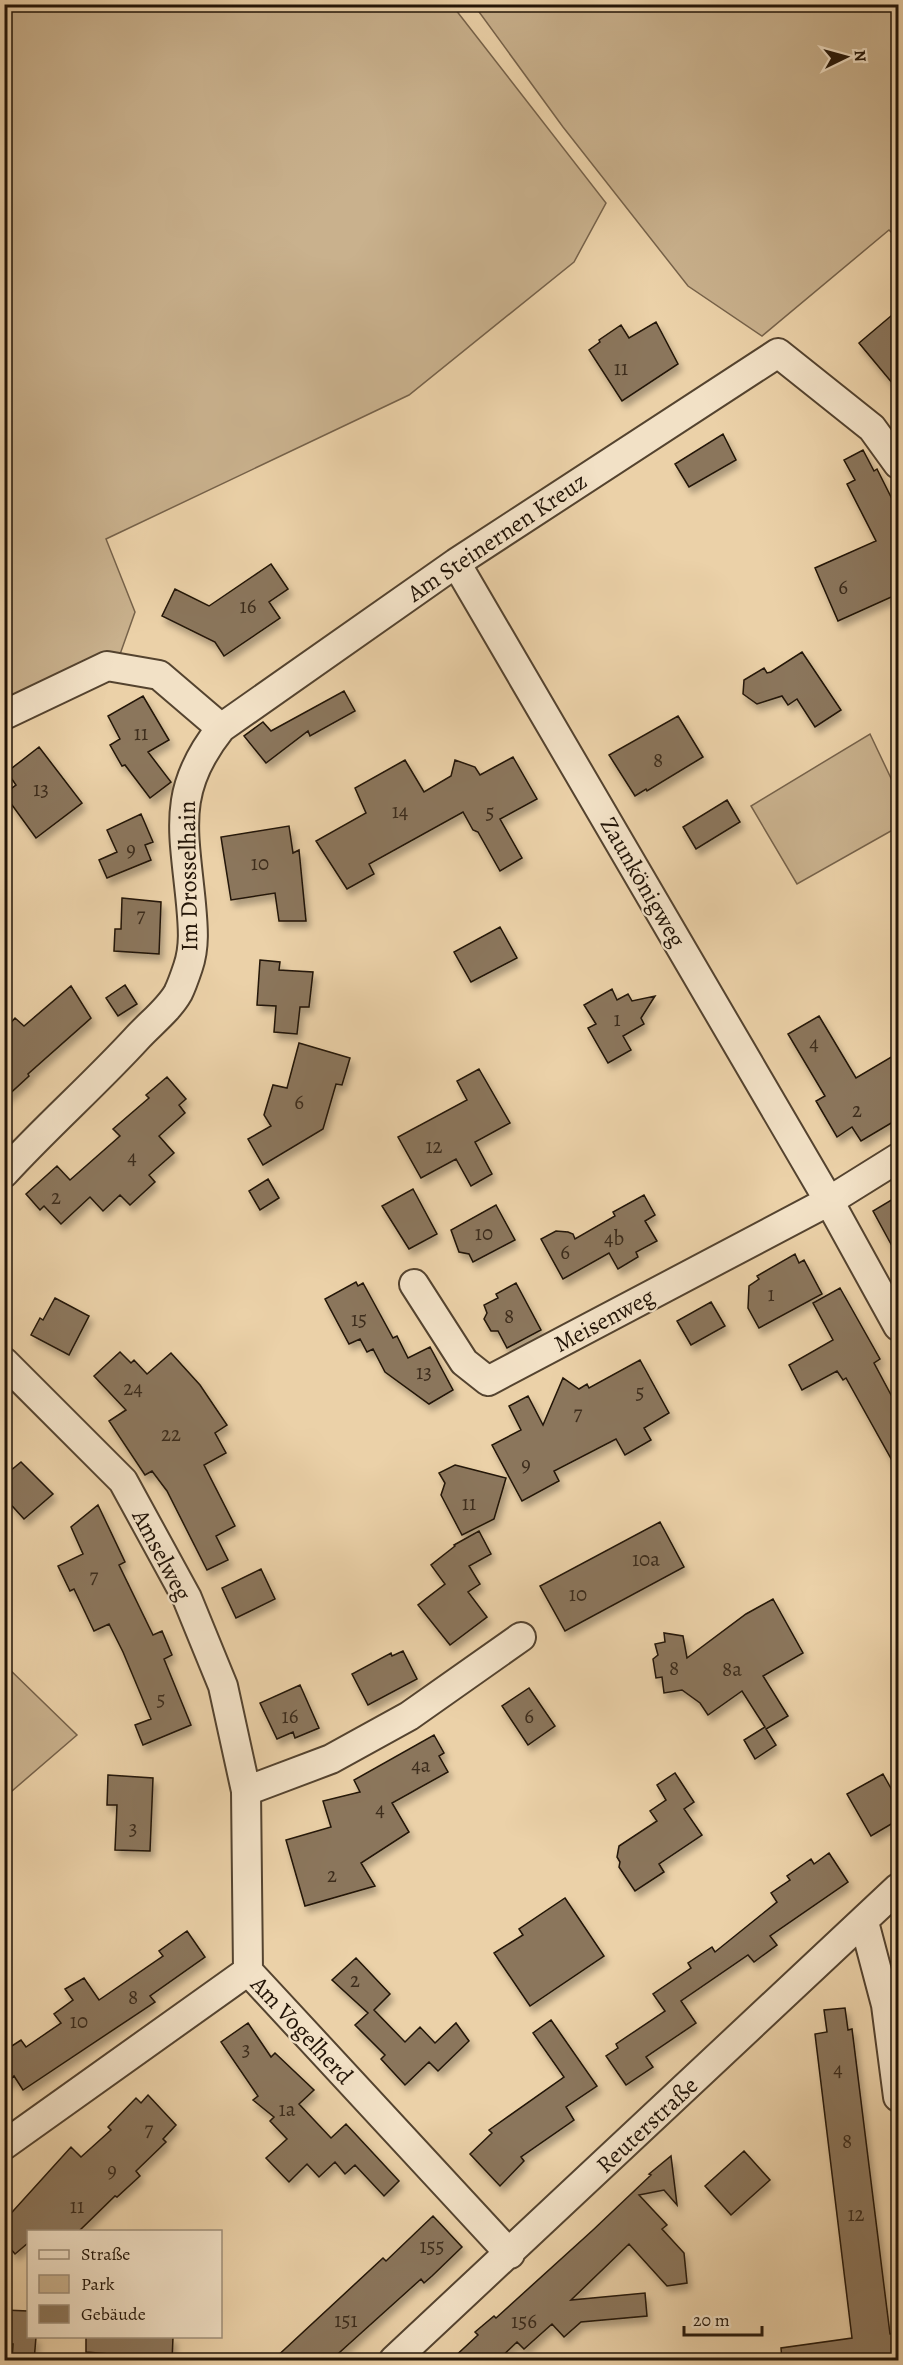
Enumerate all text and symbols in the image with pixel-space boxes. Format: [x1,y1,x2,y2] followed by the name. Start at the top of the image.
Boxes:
[816,27,876,87] north arrow
[848,49,871,63] text: N
[614,354,628,382] house number: 11
[400,465,593,610] street label: Am Steinernen Kreuz
[838,573,848,601] house number: 6
[240,592,257,620] house number: 16
[134,719,148,747] house number: 11
[653,746,663,774] house number: 8
[33,775,49,803] house number: 13
[392,797,408,825] house number: 14
[485,798,495,826] house number: 5
[171,800,205,952] street label: Im Drosselhain
[593,811,693,953] street label: Zaunkönigweg
[126,835,136,863] house number: 9
[251,849,269,877] house number: 10
[137,901,146,929] house number: 7
[613,1005,621,1033] house number: 1
[809,1029,819,1057] house number: 4
[294,1088,304,1116] house number: 6
[852,1096,862,1124] house number: 2
[425,1132,443,1160] house number: 12
[127,1143,137,1171] house number: 4
[51,1183,61,1211] house number: 2
[475,1219,493,1247] house number: 10
[604,1224,624,1252] house number: 4b
[560,1238,570,1266] house number: 6
[548,1280,660,1360] street label: Meisenweg
[767,1280,775,1308] house number: 1
[504,1302,514,1330] house number: 8
[351,1305,367,1333] house number: 15
[416,1358,432,1386] house number: 13
[123,1374,143,1402] house number: 24
[635,1378,645,1406] house number: 5
[574,1399,583,1427] house number: 7
[161,1420,181,1448] house number: 22
[521,1450,531,1478] house number: 9
[462,1489,476,1517] house number: 11
[124,1503,199,1606] street label: Amselweg
[632,1545,660,1573] house number: 10a
[90,1562,99,1590] house number: 7
[569,1580,587,1608] house number: 10
[669,1654,679,1682] house number: 8
[722,1655,742,1683] house number: 8a
[156,1685,166,1713] house number: 5
[282,1702,299,1730] house number: 16
[524,1702,534,1730] house number: 6
[411,1751,431,1779] house number: 4a
[375,1795,385,1823] house number: 4
[129,1814,137,1842] house number: 3
[327,1861,337,1889] house number: 2
[350,1966,360,1994] house number: 2
[243,1968,361,2091] street label: Am Vogelherd
[128,1983,138,2011] house number: 8
[70,2007,88,2035] house number: 10
[242,2035,250,2063] house number: 3
[833,2055,843,2083] house number: 4
[589,2070,705,2180] street label: Reuterstraße
[279,2095,296,2123] house number: 1a
[145,2115,154,2143] house number: 7
[842,2127,852,2155] house number: 8
[107,2156,117,2184] house number: 9
[70,2192,84,2220] house number: 11
[847,2200,865,2228] house number: 12
[27,2230,222,2338] legend
[419,2232,445,2260] house number: 155
[81,2242,130,2266] text: Straße
[81,2272,115,2296] text: Park
[684,2299,762,2337] scale bar
[81,2302,146,2326] text: Gebäude
[334,2306,358,2334] house number: 151
[511,2307,537,2335] house number: 156
[693,2308,730,2332] text: 20 m

